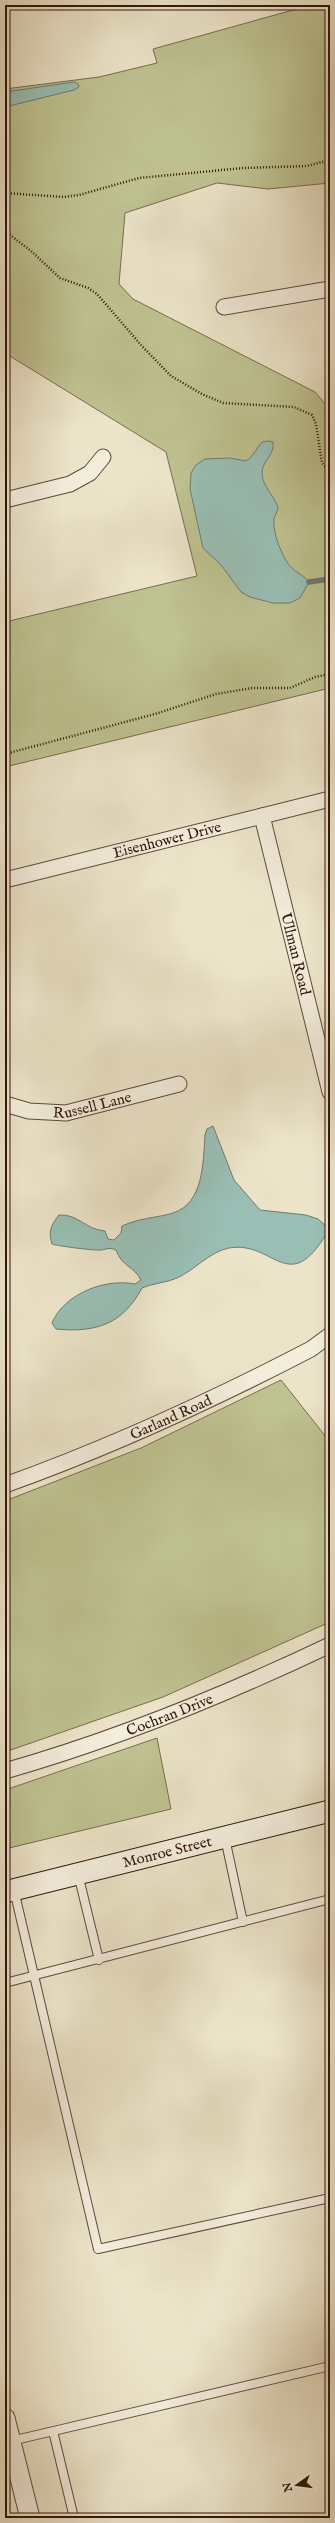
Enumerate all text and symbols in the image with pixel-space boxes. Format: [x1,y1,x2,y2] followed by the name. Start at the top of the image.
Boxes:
[111,817,223,862] street label: Eisenhower Drive
[277,911,316,998] street label: Ullman Road
[52,1087,133,1123] street label: Russell Lane
[127,1390,215,1444] street label: Garland Road
[124,1689,216,1740] street label: Cochran Drive
[121,1831,214,1872] street label: Monroe Street
[277,2465,317,2505] north arrow
[280,2480,296,2494] text: N

